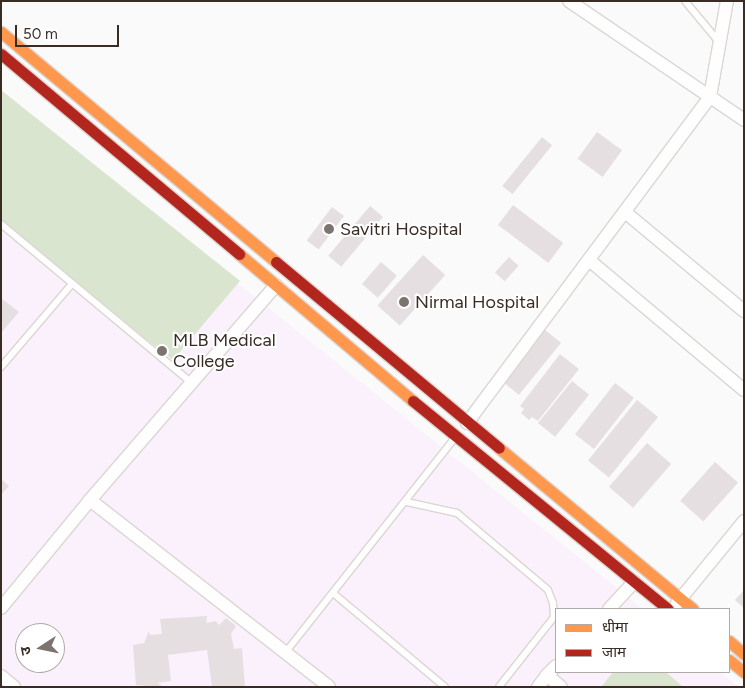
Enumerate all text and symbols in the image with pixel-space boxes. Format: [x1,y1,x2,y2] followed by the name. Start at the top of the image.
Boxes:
[18,15,121,47] scale bar
[23,25,58,43] text: 50 m
[340,218,462,240] place label: Savitri Hospital
[322,222,336,236] marker: Savitri Hospital
[415,291,539,313] place label: Nirmal Hospital
[397,295,411,309] marker: Nirmal Hospital
[173,330,276,372] place label: MLB Medical College
[155,344,169,358] marker: MLB Medical College
[555,608,730,673] legend
[602,618,628,636] text: धीमा
[15,623,65,673] north arrow
[602,643,626,661] text: जाम
[17,645,35,656] text: उ

